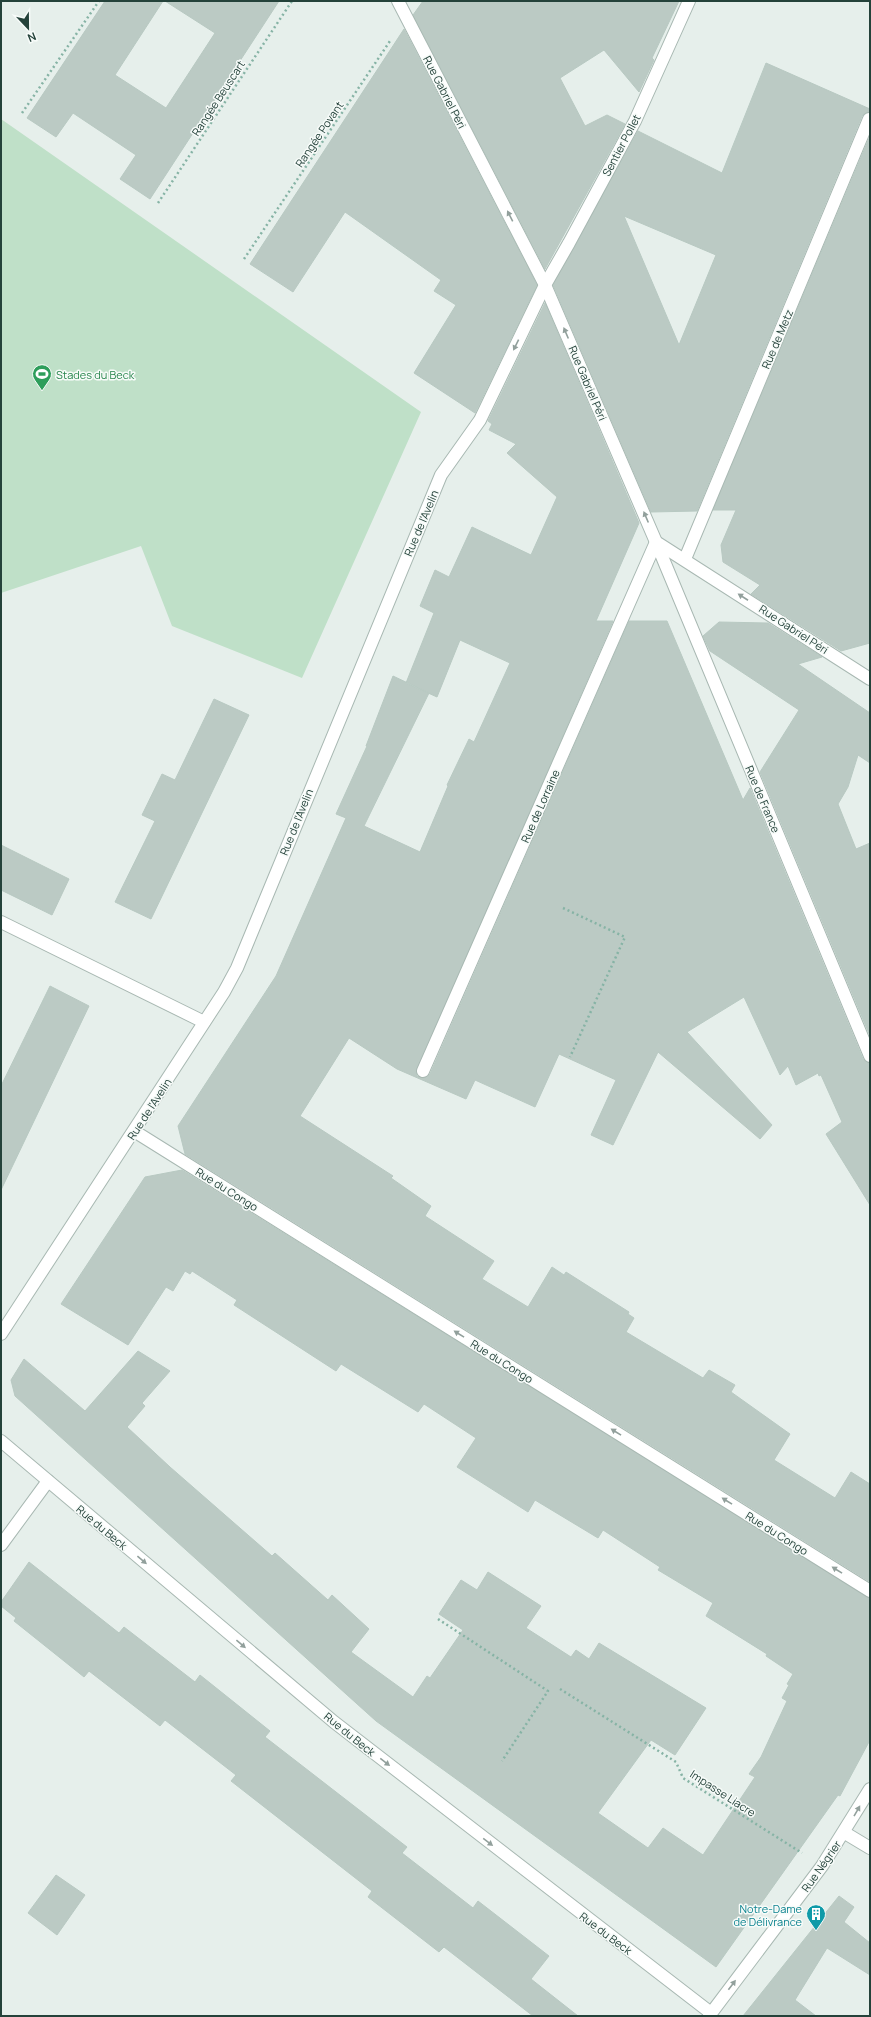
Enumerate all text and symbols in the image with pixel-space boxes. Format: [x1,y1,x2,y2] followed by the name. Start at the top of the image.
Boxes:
[8,8,48,48] north arrow
[25,29,38,46] text: N
[420,53,470,131] street label: Rue Gabriel Péri
[188,57,248,139] street label: Rangée Beuscart
[291,98,347,170] street label: Rangée Povant
[598,111,644,179] street label: Sentier Pollet
[506,210,513,222] one-way arrow
[758,307,796,371] street label: Rue de Metz
[563,328,569,339] one-way arrow
[513,339,519,351] one-way arrow
[566,343,610,423] street label: Rue Gabriel Péri
[31,363,53,391] sports icon: Stades du Beck
[56,367,135,382] place label: Stades du Beck
[400,488,442,558] street label: Rue de l'Avelin
[642,510,648,522] one-way arrow
[737,593,749,600] one-way arrow
[756,601,832,657] street label: Rue Gabriel Péri
[742,763,784,835] street label: Rue de France
[517,766,563,845] street label: Rue de Lorraine
[276,786,316,858] street label: Rue de l'Avelin
[124,1075,174,1143] street label: Rue de l'Avelin
[193,1164,262,1215] street label: Rue du Congo
[453,1330,465,1337] one-way arrow
[468,1336,537,1387] street label: Rue du Congo
[611,1429,622,1436] one-way arrow
[721,1498,733,1505] one-way arrow
[73,1501,131,1553] street label: Rue du Beck
[743,1508,812,1559] street label: Rue du Congo
[136,1556,147,1565] one-way arrow
[831,1567,843,1574] one-way arrow
[236,1640,247,1649] one-way arrow
[321,1709,379,1760] street label: Rue du Beck
[380,1758,391,1766] one-way arrow
[687,1766,759,1820] street label: Impasse Liacre
[854,1805,861,1817] one-way arrow
[798,1837,844,1895] street label: Rue Négrier
[482,1838,493,1846] one-way arrow
[734,1901,803,1929] place label: Notre-Dame de Délivrance
[805,1903,827,1931] building icon: Notre-Dame de Délivrance
[577,1908,636,1958] street label: Rue du Beck
[728,1980,736,1990] one-way arrow

